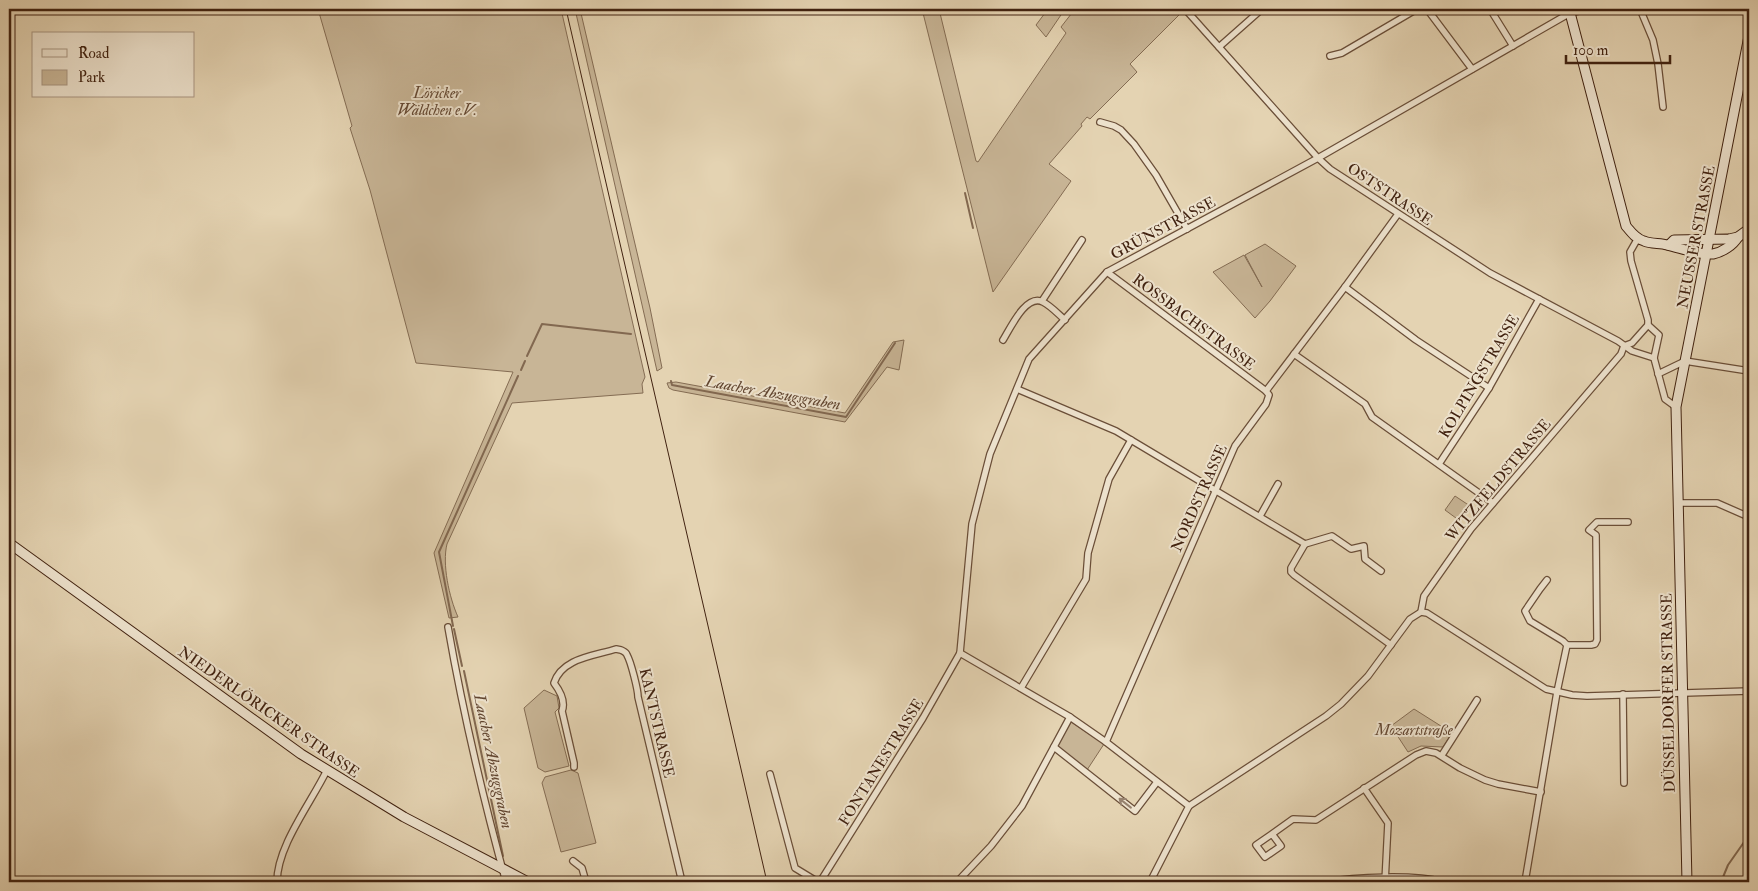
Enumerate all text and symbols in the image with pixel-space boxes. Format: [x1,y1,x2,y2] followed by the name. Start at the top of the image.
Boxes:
[32,32,195,98] legend
[1566,32,1669,64] scale bar
[1573,41,1609,60] text: 100 m
[78,44,110,63] text: Road
[78,68,105,87] text: Park
[397,84,478,120] park label: Löricker Wäldchen e.V.
[1343,159,1436,230] street label: OSTSTRASSE
[1673,164,1720,310] street label: NEUSSER STRASSE
[1107,192,1219,264] street label: GRÜNSTRASSE
[1128,270,1259,375] street label: ROSSBACHSTRASSE
[1435,311,1524,442] street label: KOLPINGSTRASSE
[703,371,842,415] water label: Laacher Abzugsgraben
[1441,415,1555,546] street label: WITZFELDSTRASSE
[1167,441,1232,555] street label: NORDSTRASSE
[1656,593,1680,793] street label: DÜSSELDORFER STRASSE
[174,642,364,783] street label: NIEDERLÖRICKER STRASSE
[635,666,678,780] street label: KANTSTRASSE
[469,691,517,830] water label: Laacher Abzugsgraben
[835,695,928,829] street label: FONTANESTRASSE
[1374,721,1454,740] park label: Mozartstraße
[1119,798,1132,809] one-way arrow

